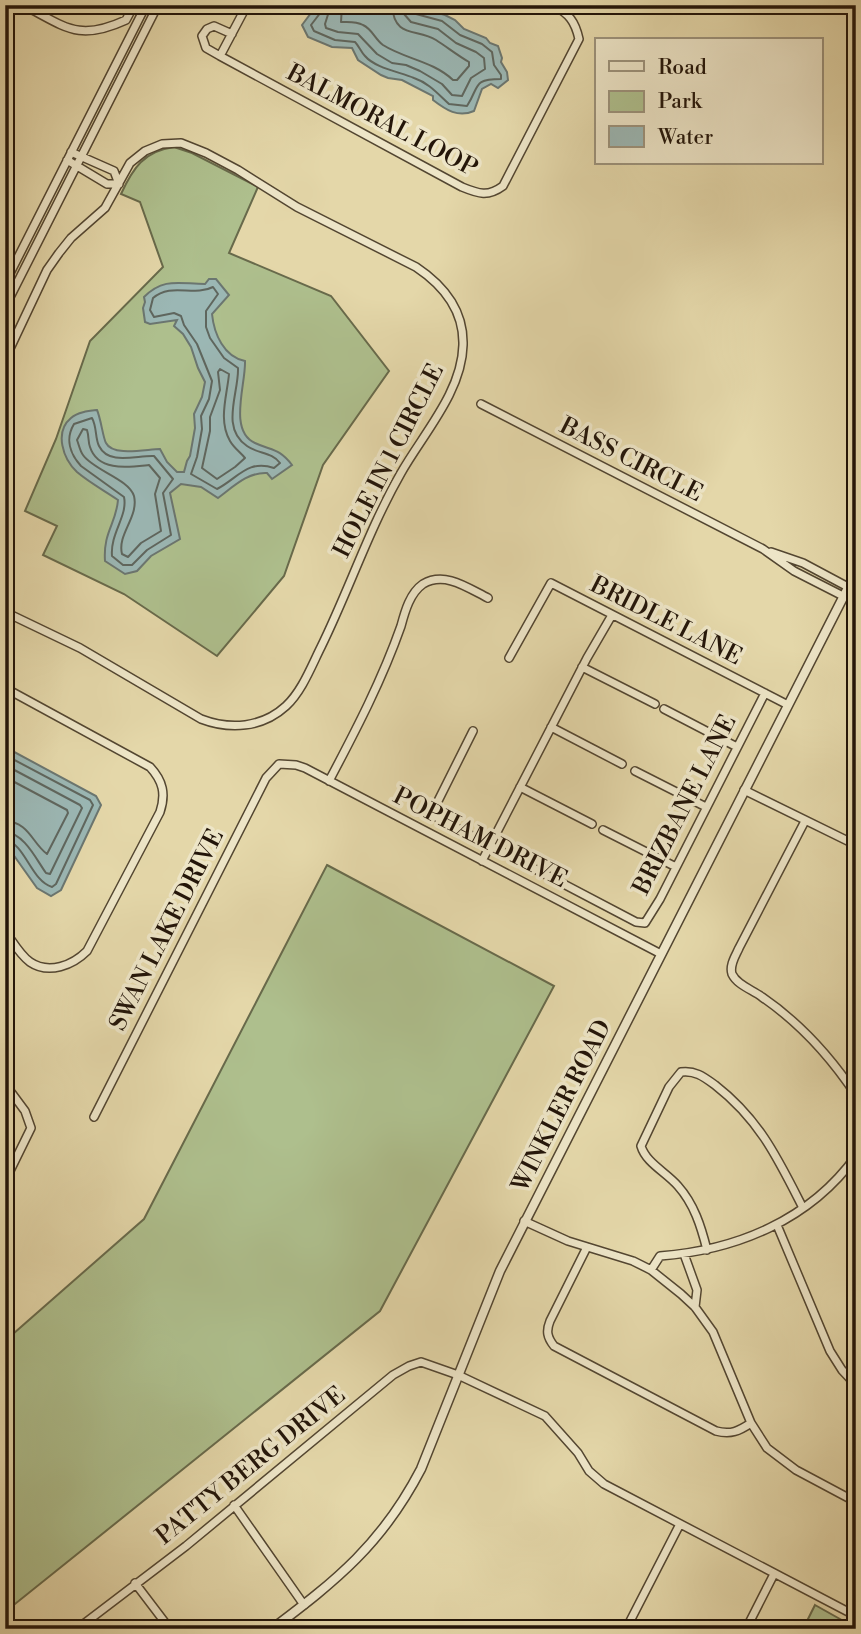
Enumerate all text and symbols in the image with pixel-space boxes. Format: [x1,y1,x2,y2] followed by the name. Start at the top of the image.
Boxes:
[595,38,822,164] legend
[658,55,707,81] text: Road
[281,58,482,184] street label: BALMORAL LOOP
[658,89,703,115] text: Park
[657,125,713,151] text: Water
[327,359,451,563] street label: HOLE IN 1 CIRCLE
[554,411,707,509] street label: BASS CIRCLE
[584,569,747,672] street label: BRIDLE LANE
[626,710,743,901] street label: BRIZBANE LANE
[388,781,572,895] street label: POPHAM DRIVE
[103,824,231,1036] street label: SWAN LAKE DRIVE
[505,1015,618,1198] street label: WINKLER ROAD
[150,1380,352,1552] street label: PATTY BERG DRIVE

